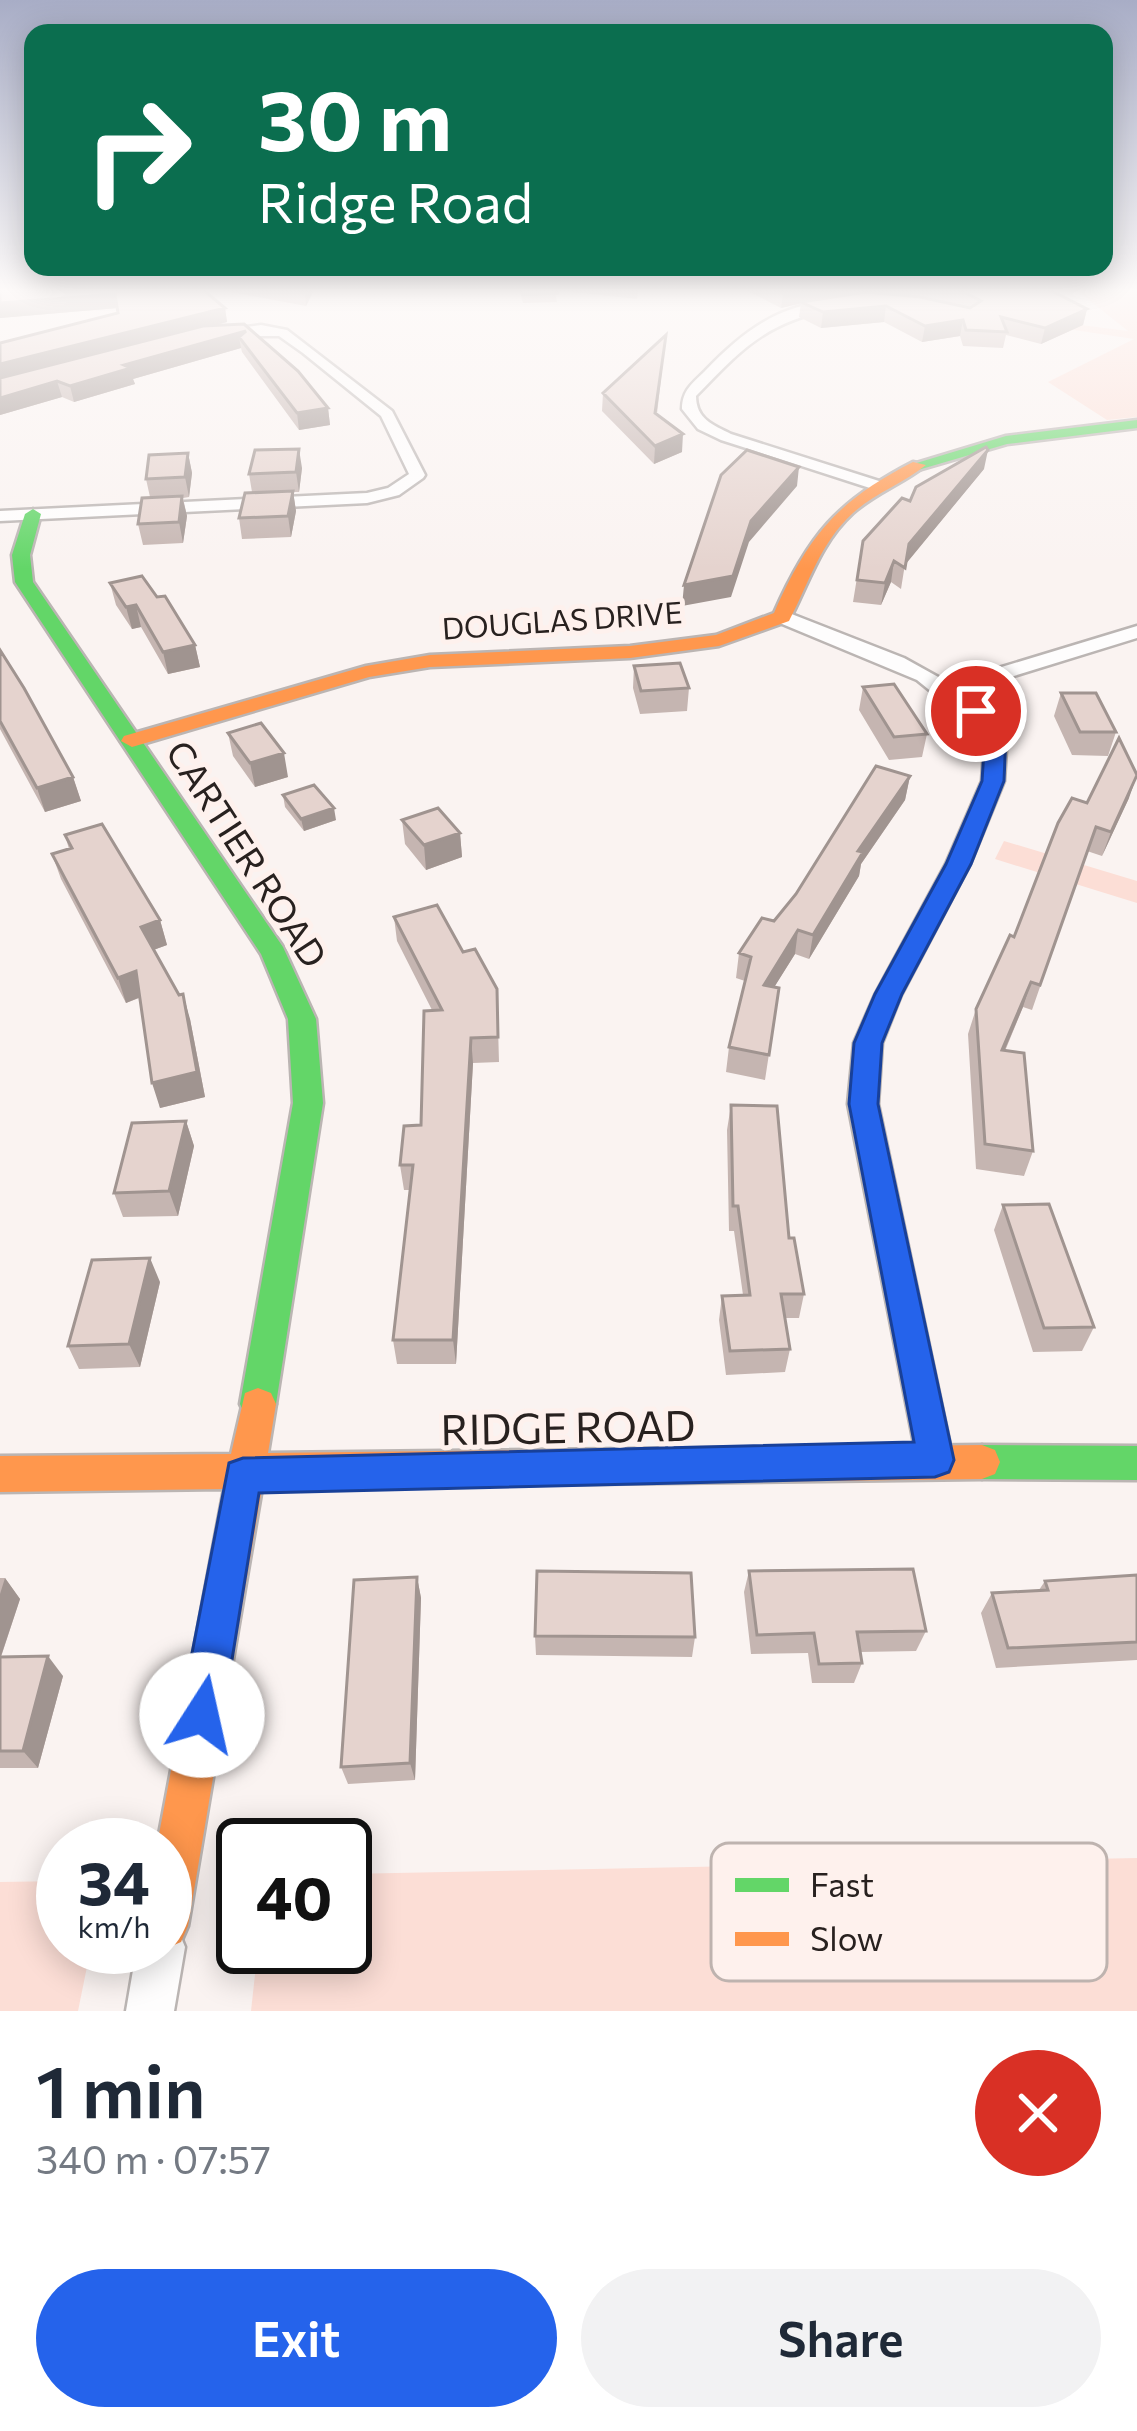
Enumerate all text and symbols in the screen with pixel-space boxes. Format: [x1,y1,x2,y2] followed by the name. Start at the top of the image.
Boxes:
[258,66,452,168] text: 30 m
[60,72,216,228] icon: right
[258,168,533,234] text: Ridge Road
[441,592,683,646] street label: DOUGLAS DRIVE
[925,660,1027,762] pin
[943,678,1009,744] icon: arrive
[158,731,338,975] street label: CARTIER ROAD
[440,1398,696,1454] street label: RIDGE ROAD
[139,1652,265,1778] position arrow
[216,1818,372,1974] speed limit sign: 40
[711,1843,1107,1981] legend
[78,1844,150,1917] text: 34
[810,1863,874,1904] text: Fast
[78,1907,150,1944] text: km/h
[810,1917,883,1958] text: Slow
[36,2045,206,2133] text: 1 min
[975,2050,1101,2176] button: close
[36,2134,271,2182] text: 340 m · 07:57
[36,2269,557,2407] button: Exit
[581,2269,1101,2407] button: Share

